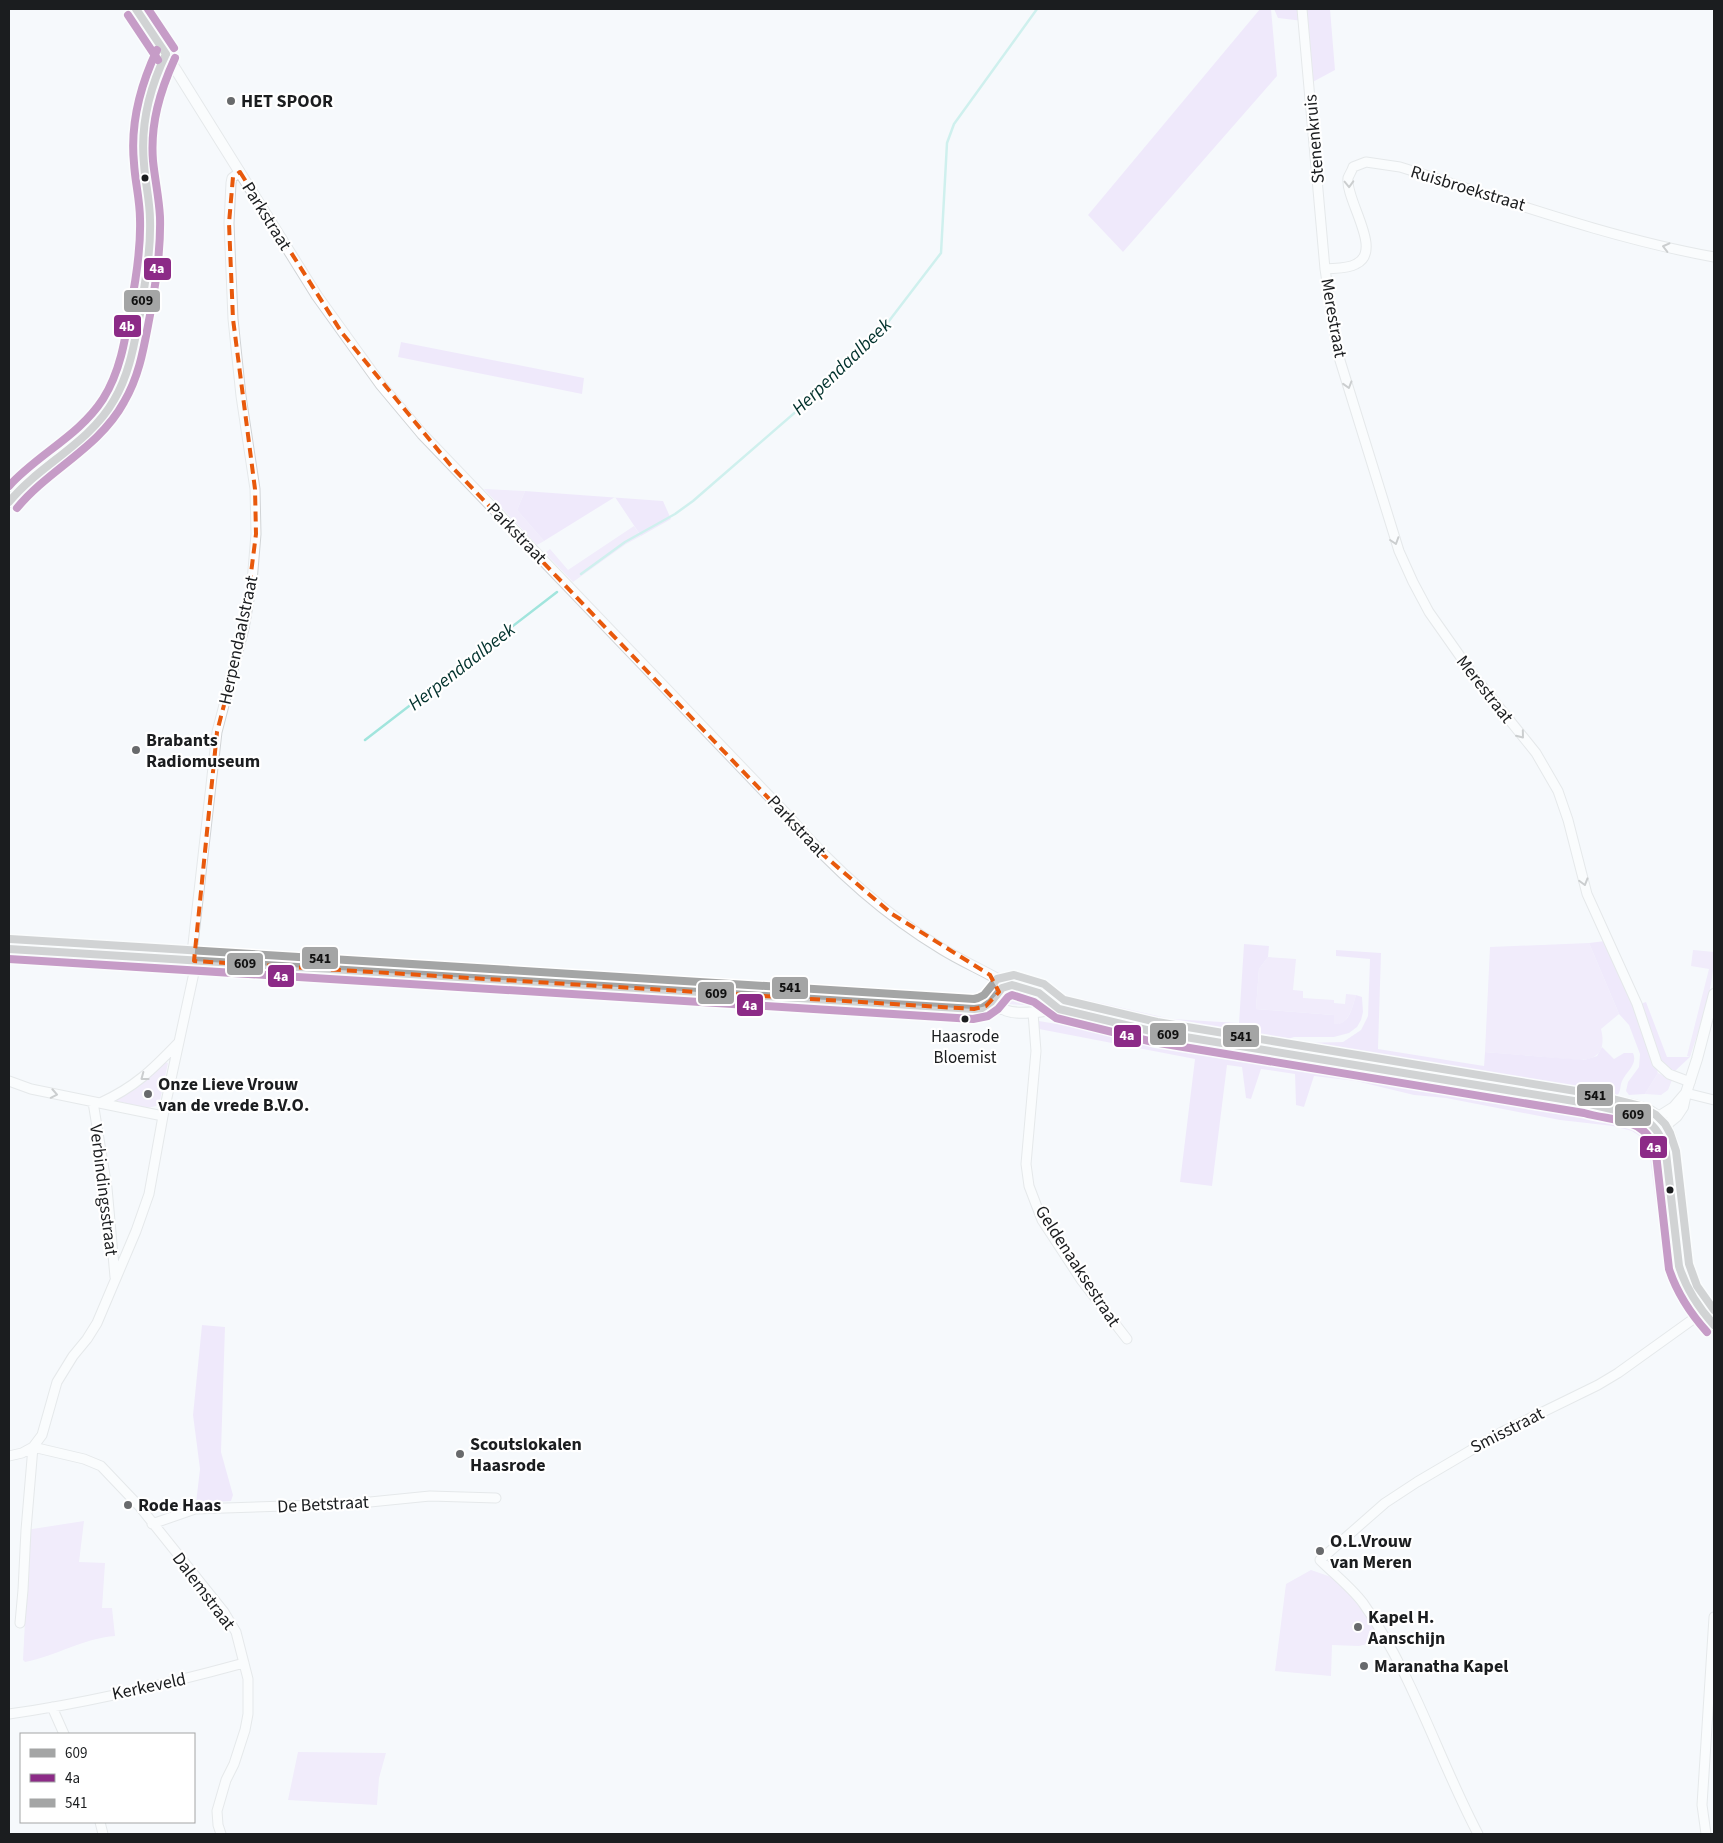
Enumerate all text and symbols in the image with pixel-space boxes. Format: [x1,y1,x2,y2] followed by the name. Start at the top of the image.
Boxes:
[241,89,333,114] place label: HET SPOOR
[1298,93,1331,185] street label: Stenenkruis
[225,95,237,107] marker: HET SPOOR
[1407,159,1528,218] street label: Ruisbroekstraat
[140,173,150,183] unlabelled marker
[236,177,298,255] street label: Parkstraat
[1344,181,1355,189] one-way arrow
[1662,242,1671,253] one-way arrow
[143,257,172,281] line badge: 4a
[150,259,164,279] text: 4a
[1314,276,1353,360] street label: Merestraat
[123,289,161,313] line badge: 609
[131,291,153,311] text: 609
[786,312,899,422] water label: Herpendaalbeek
[113,314,142,338] line badge: 4b
[119,317,135,337] text: 4b
[1342,381,1352,389] one-way arrow
[481,497,552,570] street label: Parkstraat
[1390,536,1400,544] one-way arrow
[213,573,264,707] street label: Herpendaalstraat
[403,616,522,718] water label: Herpendaalbeek
[1450,650,1519,729] street label: Merestraat
[146,728,260,774] place label: Brabants Radiomuseum
[1515,729,1523,738] one-way arrow
[130,744,142,756] marker: Brabants Radiomuseum
[761,790,832,863] street label: Parkstraat
[1578,878,1588,886] one-way arrow
[301,946,339,970] line badge: 541
[309,949,331,969] text: 541
[226,952,264,976] line badge: 609
[234,954,256,974] text: 609
[267,964,295,988] line badge: 4a
[274,967,288,987] text: 4a
[771,976,809,1000] line badge: 541
[779,978,801,998] text: 541
[697,981,735,1005] line badge: 609
[705,984,727,1004] text: 609
[736,993,764,1017] line badge: 4a
[743,996,757,1016] text: 4a
[960,1014,970,1024] marker: Haasrode Bloemist
[1149,1022,1187,1046] line badge: 609
[1113,1024,1142,1048] line badge: 4a
[1222,1024,1260,1048] line badge: 541
[931,1025,999,1070] place label: Haasrode Bloemist
[1157,1025,1179,1045] text: 609
[1120,1026,1134,1046] text: 4a
[1230,1027,1252,1047] text: 541
[140,1071,150,1080] one-way arrow
[158,1072,309,1118] place label: Onze Lieve Vrouw van de vrede B.V.O.
[1576,1083,1614,1107] line badge: 541
[1584,1086,1606,1106] text: 541
[49,1088,58,1099] one-way arrow
[142,1088,154,1100] marker: Onze Lieve Vrouw van de vrede B.V.O.
[1614,1103,1652,1127] line badge: 609
[1622,1105,1644,1125] text: 609
[83,1123,124,1257] street label: Verbindingsstraat
[1639,1135,1668,1159] line badge: 4a
[1647,1138,1661,1158] text: 4a
[1665,1185,1675,1195] unlabelled marker
[1029,1201,1126,1332] street label: Geldenaaksestraat
[1466,1401,1548,1460] street label: Smisstraat
[470,1432,582,1478] place label: Scoutslokalen Haasrode
[454,1448,466,1460] marker: Scoutslokalen Haasrode
[276,1490,370,1519] street label: De Betstraat
[138,1493,221,1518] place label: Rode Haas
[122,1499,134,1511] marker: Rode Haas
[1330,1529,1412,1575] place label: O.L.Vrouw van Meren
[1314,1545,1326,1557] marker: O.L.Vrouw van Meren
[166,1547,241,1635] street label: Dalemstraat
[1367,1605,1445,1651] place label: Kapel H. Aanschijn
[1352,1621,1364,1633] marker: Kapel H. Aanschijn
[1374,1654,1508,1679] place label: Maranatha Kapel
[1358,1660,1370,1672] marker: Maranatha Kapel
[110,1666,188,1707] street label: Kerkeveld
[20,1733,195,1823] legend
[65,1743,87,1764] text: 609
[65,1768,80,1789] text: 4a
[65,1793,87,1814] text: 541

